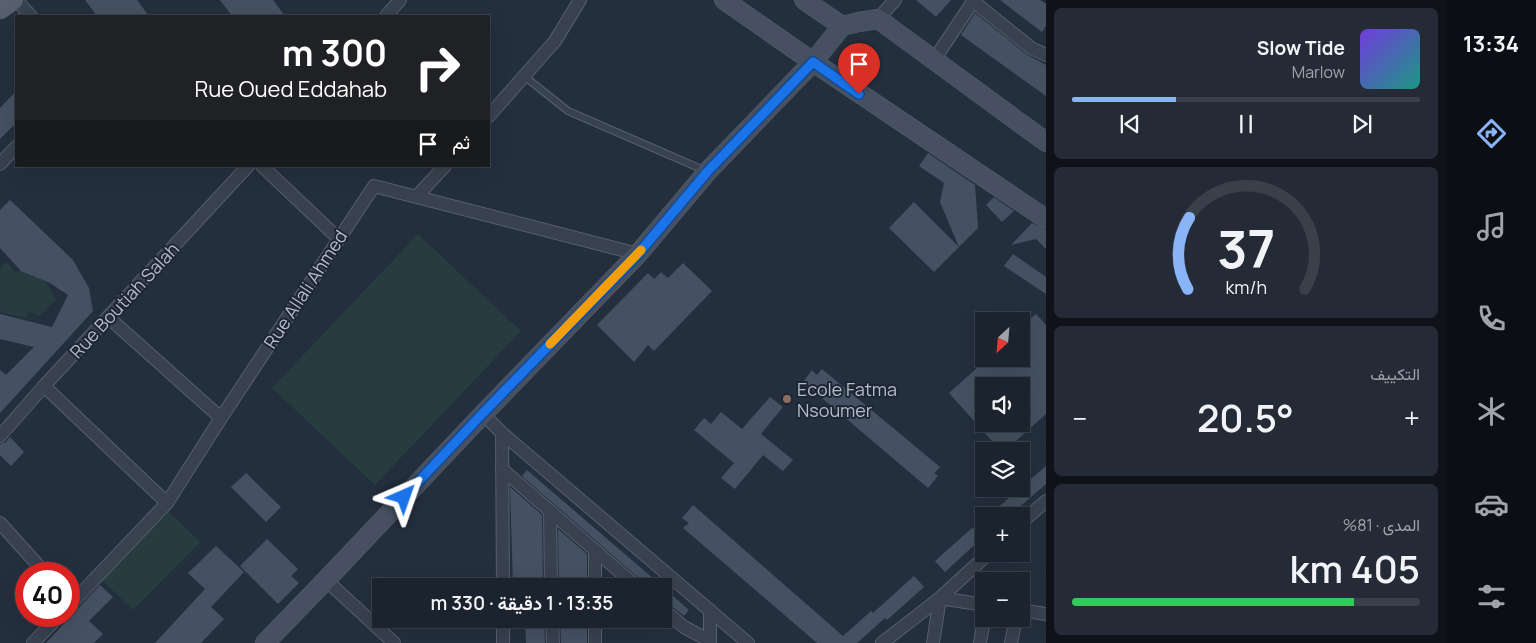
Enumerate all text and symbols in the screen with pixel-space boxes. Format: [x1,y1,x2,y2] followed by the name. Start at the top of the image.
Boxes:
[282,29,387,77] text: 300 m
[1463,29,1519,59] text: 13:34
[405,35,470,100] icon: right
[1257,35,1345,61] text: Slow Tide
[838,43,880,94] pin
[845,50,873,78] icon: arrive
[1292,61,1345,83] text: Marlow
[194,74,387,104] text: Rue Oued Eddahab
[1116,110,1144,138] icon: previous
[1232,110,1260,138] icon: pause
[1348,110,1376,138] icon: next
[1474,116,1509,151] icon: directions
[452,129,470,155] text: ثم
[414,130,442,158] icon: arrive
[1474,209,1509,244] icon: music
[1217,213,1275,284] text: 37
[258,225,352,353] street label: Rue Allali Ahmed
[64,237,184,363] street label: Rue Boutiah Salah
[1225,275,1267,299] text: km/h
[1474,301,1509,336] icon: phone
[975,312,1030,368] north arrow
[975,312,1030,627] map controls
[1370,363,1420,385] text: التكييف
[797,377,897,422] place label: Ecole Fatma Nsoumer
[975,377,1030,432] button: sound
[1197,391,1294,443] text: 20.5°
[781,393,793,405] marker: Ecole Fatma Nsoumer
[1474,394,1509,429] icon: climate
[1072,399,1087,437] text: −
[1404,399,1420,437] text: +
[975,442,1030,497] button: layers
[377,470,429,522] position arrow
[1474,487,1509,522] icon: car
[975,507,1030,562] button: +
[1343,514,1420,536] text: المدى · 81%
[1289,542,1420,594] text: 405 km
[15,562,80,627] speed limit sign: 40
[975,572,1030,627] button: −
[1474,579,1509,614] icon: filters
[431,590,613,616] text: 13:35 · 1 دقيقة · 330 m

